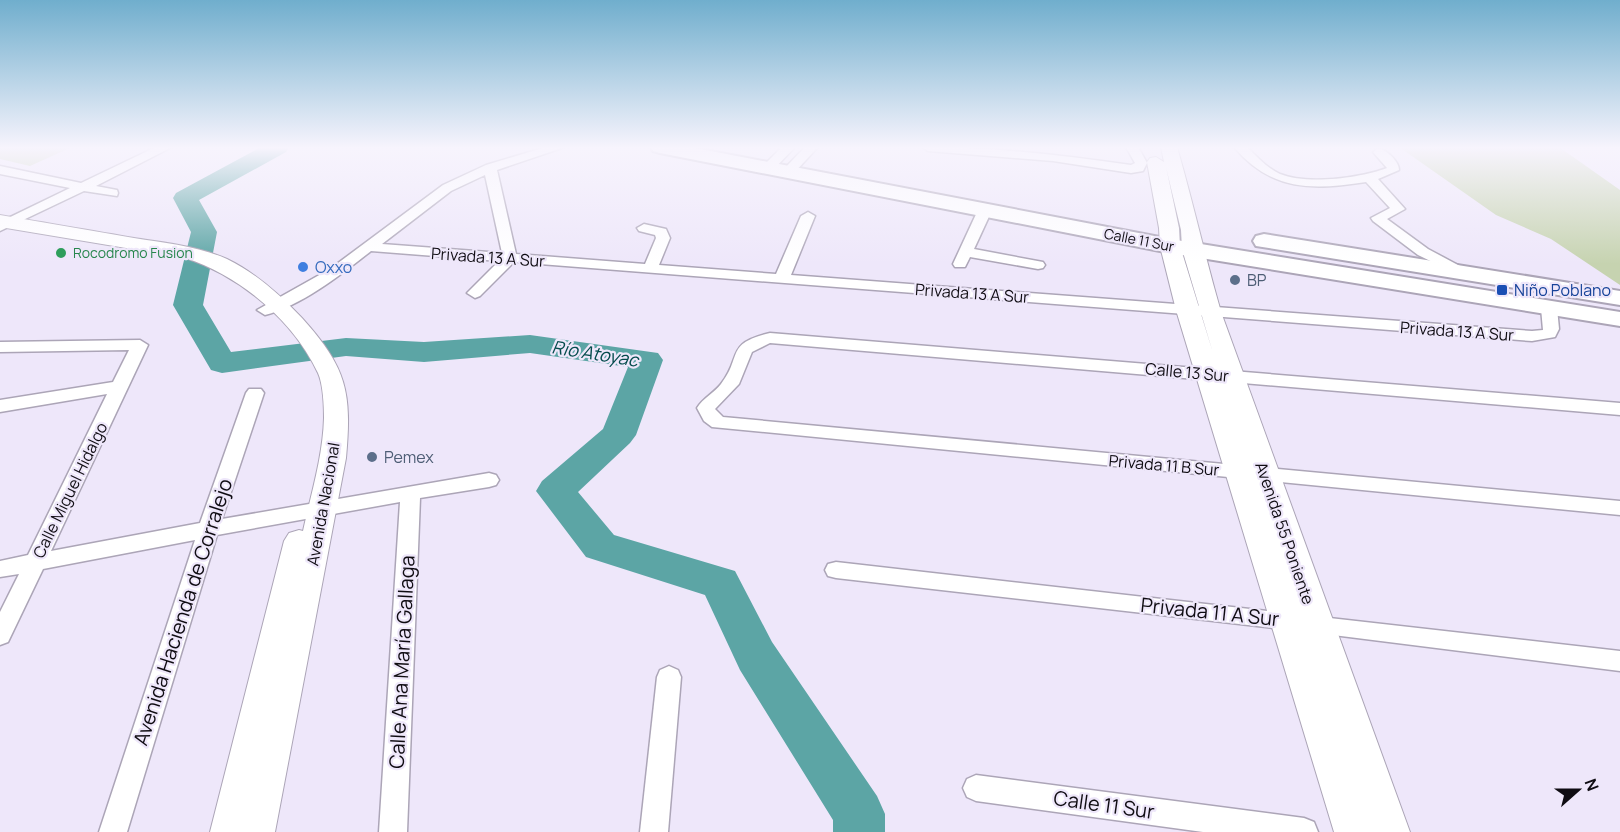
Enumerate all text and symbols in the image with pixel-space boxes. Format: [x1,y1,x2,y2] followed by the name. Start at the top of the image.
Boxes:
[1102,223,1176,256] street label: Calle 11 Sur
[430,242,546,272] street label: Privada 13 A Sur
[73,243,193,262] place label: Rocodromo Fusion
[54,246,68,260] marker: Rocodromo Fusion
[315,256,352,278] place label: Oxxo
[296,260,310,274] marker: Oxxo
[1247,269,1267,291] place label: BP
[1228,273,1242,287] marker: BP
[914,278,1030,308] street label: Privada 13 A Sur
[1514,279,1611,301] place label: Niño Poblano
[1495,283,1509,297] marker: Niño Poblano
[1399,316,1515,346] street label: Privada 13 A Sur
[550,334,642,372] water label: Río Atoyac
[1144,357,1230,387] street label: Calle 13 Sur
[28,418,112,562] street label: Calle Miguel Hidalgo
[301,441,345,567] street label: Avenida Nacional
[384,446,434,468] place label: Pemex
[1108,449,1221,481] street label: Privada 11 B Sur
[365,450,379,464] marker: Pemex
[1250,459,1320,607] street label: Avenida 55 Poniente
[127,475,239,749] street label: Avenida Hacienda de Corralejo
[382,555,421,769] street label: Calle Ana María Gallaga
[1139,591,1281,632] street label: Privada 11 A Sur
[1548,760,1608,820] north arrow
[1580,775,1604,794] text: N
[1052,784,1156,825] street label: Calle 11 Sur

